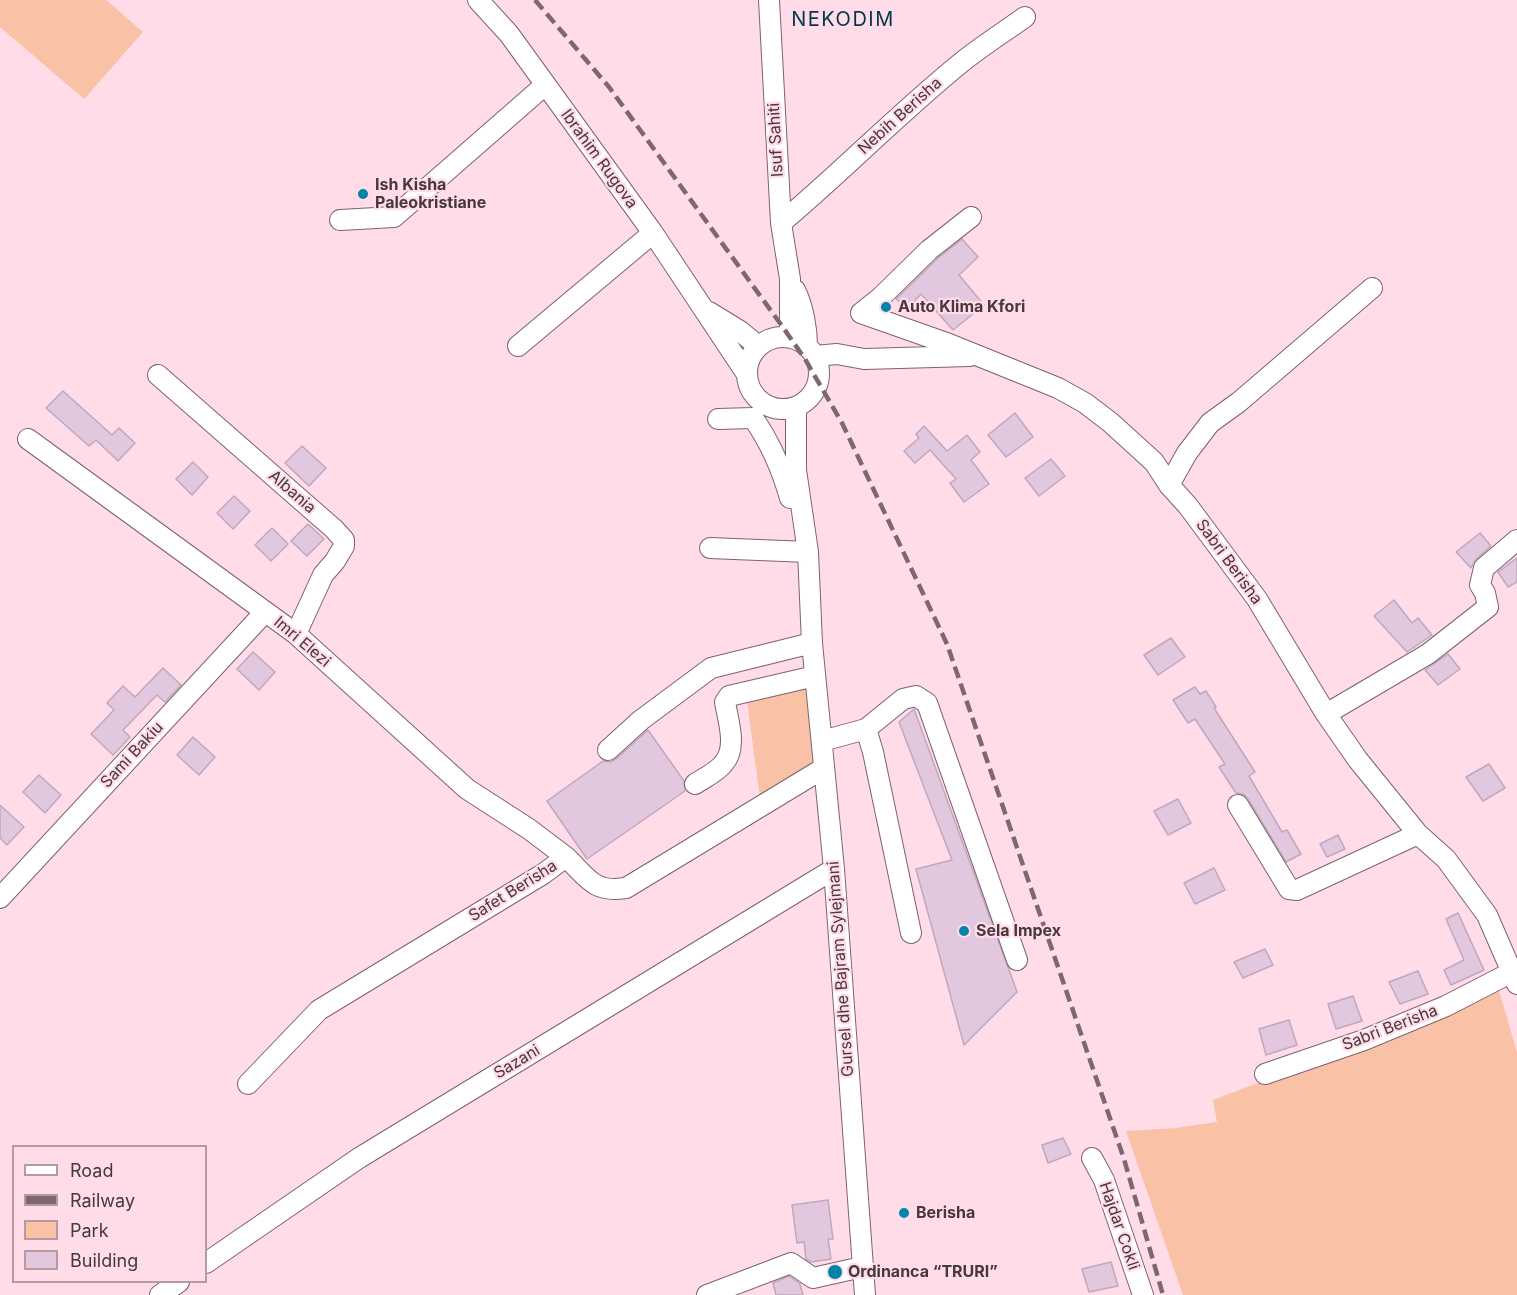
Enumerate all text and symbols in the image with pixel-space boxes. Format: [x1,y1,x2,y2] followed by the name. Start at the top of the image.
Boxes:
[791,8,895,32] district label: NEKODIM
[854,73,946,159] street label: Nebih Berisha
[764,102,788,178] street label: Isuf Sahiti
[557,106,641,212] street label: Ibrahim Rugova
[375,175,486,213] place label: Ish Kisha Paleokristiane
[356,187,370,201] marker: Ish Kisha Paleokristiane
[898,297,1025,317] place label: Auto Klima Kfori
[879,300,893,314] marker: Auto Klima Kfori
[265,466,319,518] street label: Albania
[1192,516,1266,608] street label: Sabri Berisha
[270,613,334,671] street label: Imri Elezi
[97,718,167,792] street label: Sami Bakiu
[465,856,561,926] street label: Safet Berisha
[824,860,858,1078] street label: Gursel dhe Bajram Sylejmani
[976,921,1061,941] place label: Sela Impex
[957,924,971,938] marker: Sela Impex
[1340,1001,1440,1055] street label: Sabri Berisha
[490,1041,544,1083] street label: Sazani
[12,1145,207,1283] legend
[70,1160,113,1181] text: Road
[1095,1179,1143,1273] street label: Hajdar Cokli
[70,1190,135,1211] text: Railway
[916,1203,975,1223] place label: Berisha
[897,1206,911,1220] marker: Berisha
[70,1220,109,1241] text: Park
[70,1250,138,1271] text: Building
[848,1262,998,1282] place label: Ordinanca “TRURI”
[826,1263,844,1281] marker: Ordinanca “TRURI”

